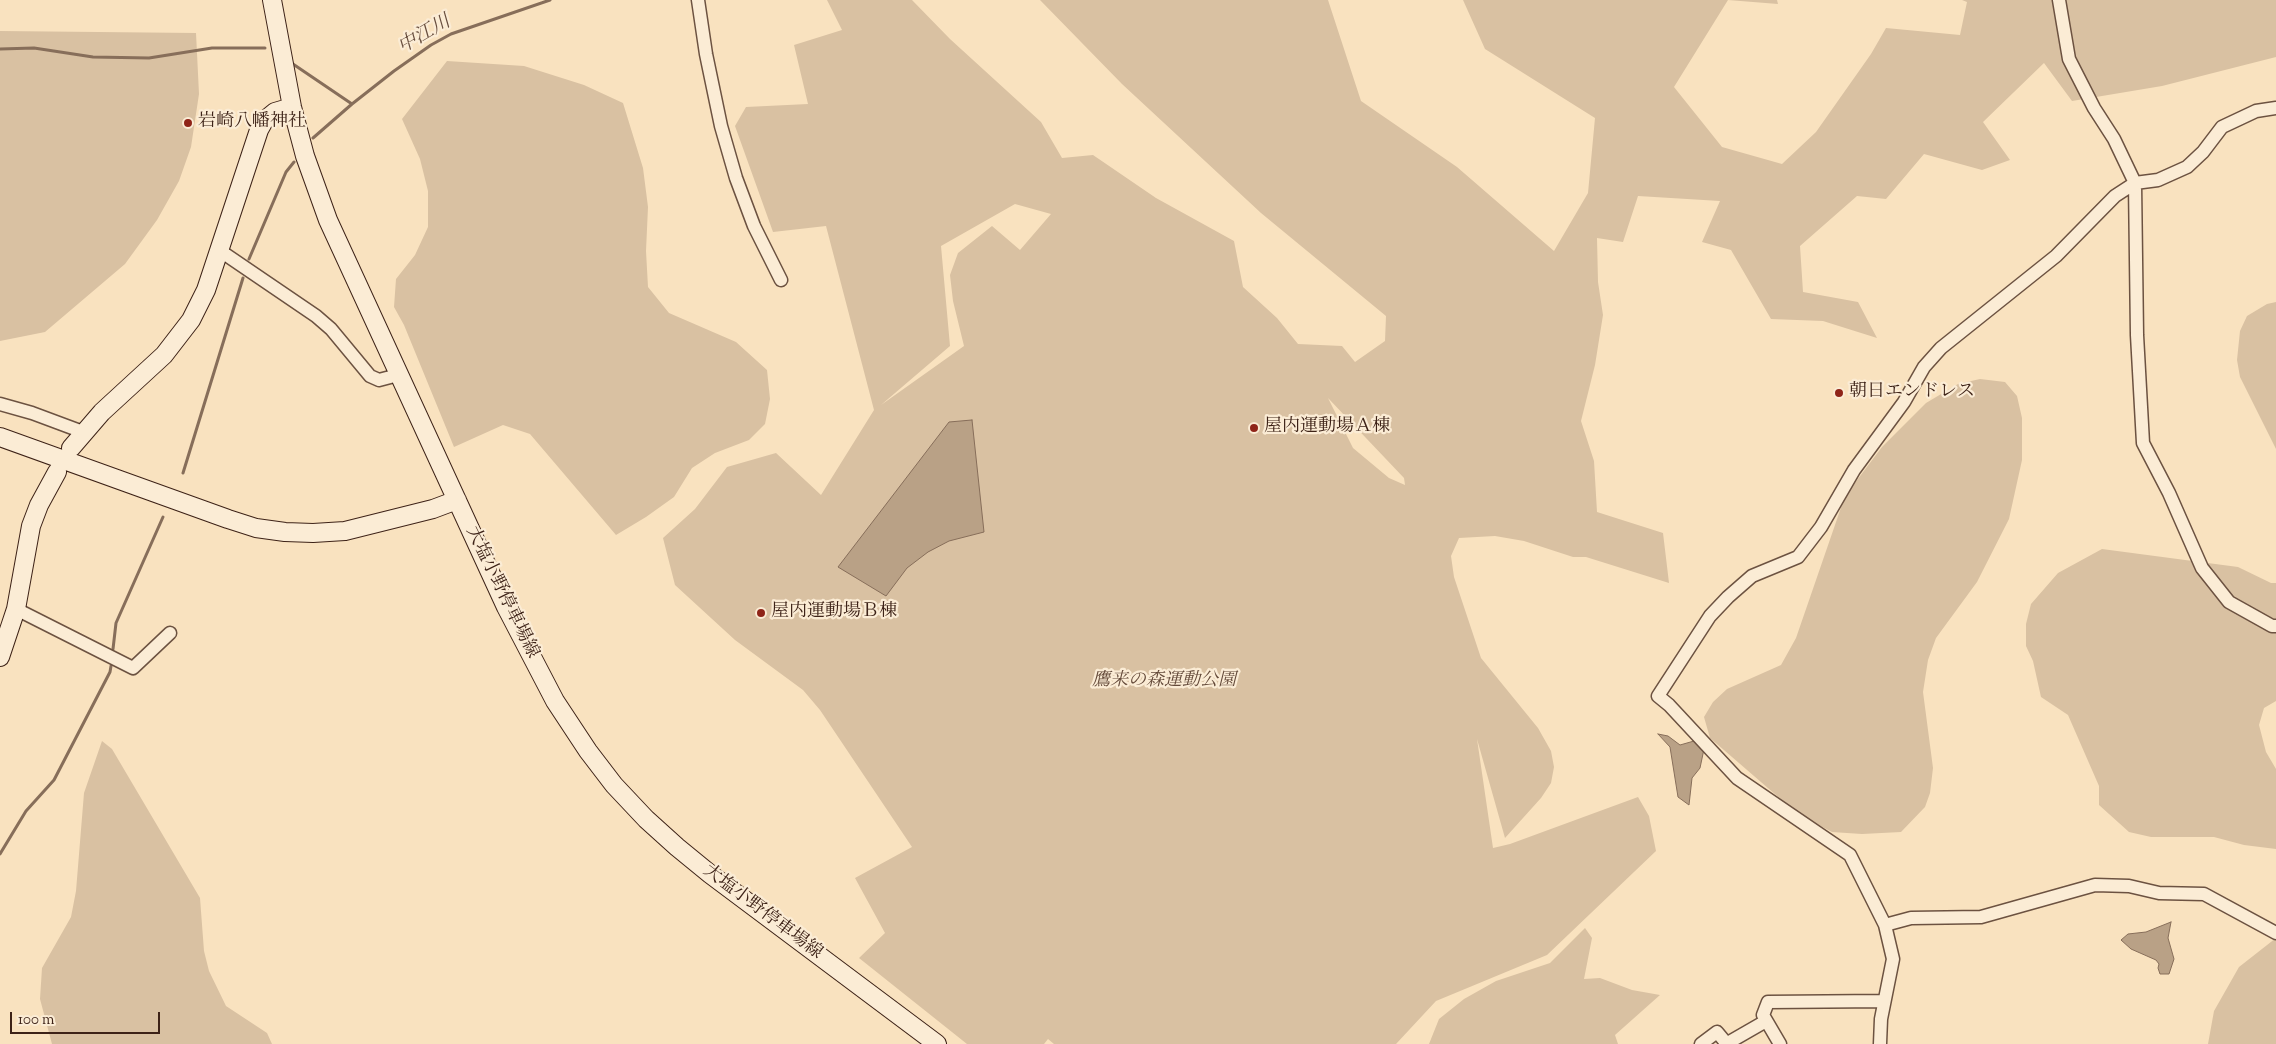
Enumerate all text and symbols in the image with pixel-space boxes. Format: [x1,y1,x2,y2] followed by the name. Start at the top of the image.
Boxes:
[395,12,455,60] water label: 中江川
[198,112,306,134] place label: 岩崎八幡神社
[182,117,194,129] marker: 岩崎八幡神社
[1849,382,1975,404] place label: 朝日エンドレス
[1833,387,1845,399] marker: 朝日エンドレス
[1264,417,1390,439] place label: 屋内運動場Ａ棟
[1248,422,1260,434] marker: 屋内運動場Ａ棟
[460,524,542,662] street label: 大塩小野停車場線
[771,602,897,624] place label: 屋内運動場Ｂ棟
[755,607,767,619] marker: 屋内運動場Ｂ棟
[1092,671,1236,693] park label: 鷹来の森運動公園
[698,861,826,965] street label: 大塩小野停車場線
[12,1002,162,1034] scale bar
[18,1010,54,1031] text: 100 m

